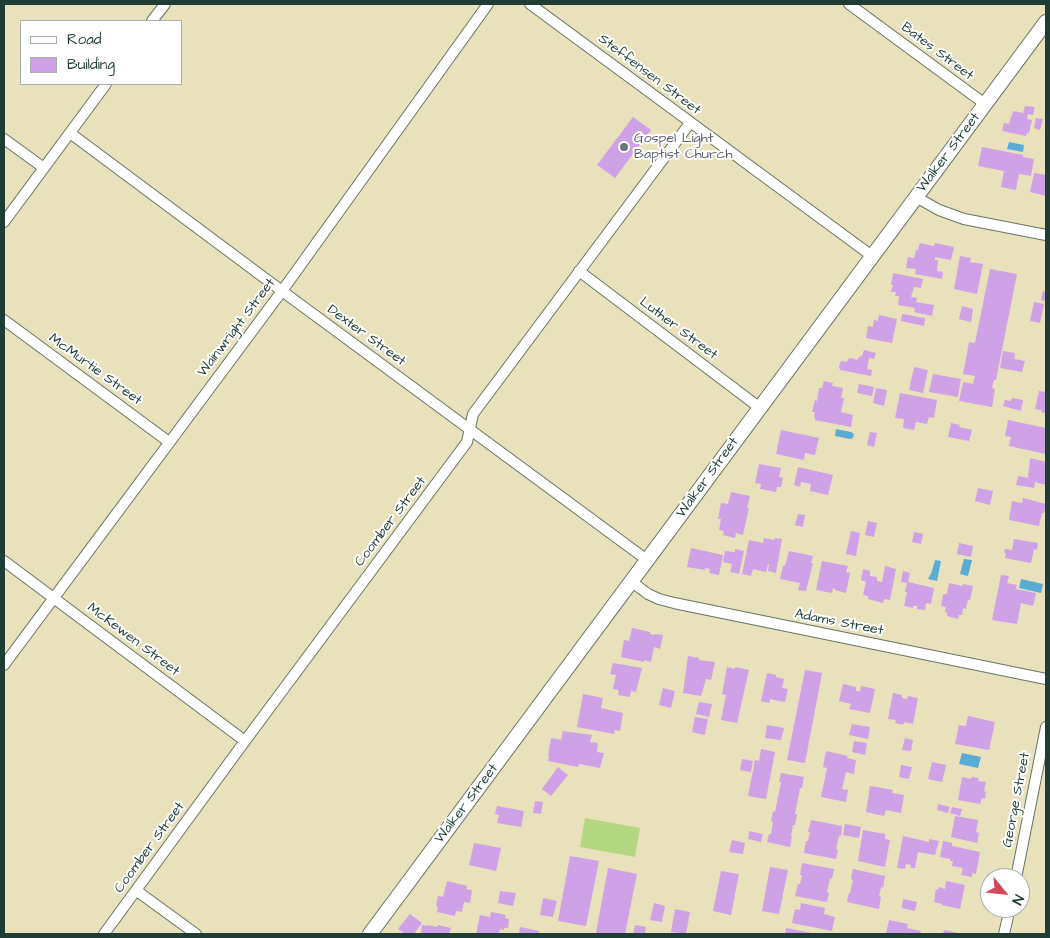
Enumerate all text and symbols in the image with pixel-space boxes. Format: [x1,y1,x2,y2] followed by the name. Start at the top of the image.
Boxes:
[898,19,976,85] street label: Bates Street
[20,20,182,85] legend
[67,29,101,50] text: Road
[594,31,704,119] street label: Steffensen Street
[67,54,115,75] text: Building
[914,110,984,196] street label: Walker Street
[634,131,732,164] place label: Gospel Light Baptist Church
[618,141,630,153] marker: Gospel Light Baptist Church
[194,275,280,381] street label: Wainwright Street
[636,294,720,364] street label: Luther Street
[323,302,409,370] street label: Dexter Street
[45,331,145,409] street label: McMurtie Street
[673,435,743,521] street label: Walker Street
[352,474,430,570] street label: Coomber Street
[84,600,182,680] street label: McKewen Street
[793,606,885,640] street label: Adams Street
[1000,751,1034,849] street label: George Street
[432,761,502,847] street label: Walker Street
[111,799,189,897] street label: Coomber Street
[980,868,1030,918] north arrow
[1006,891,1028,908] text: N

